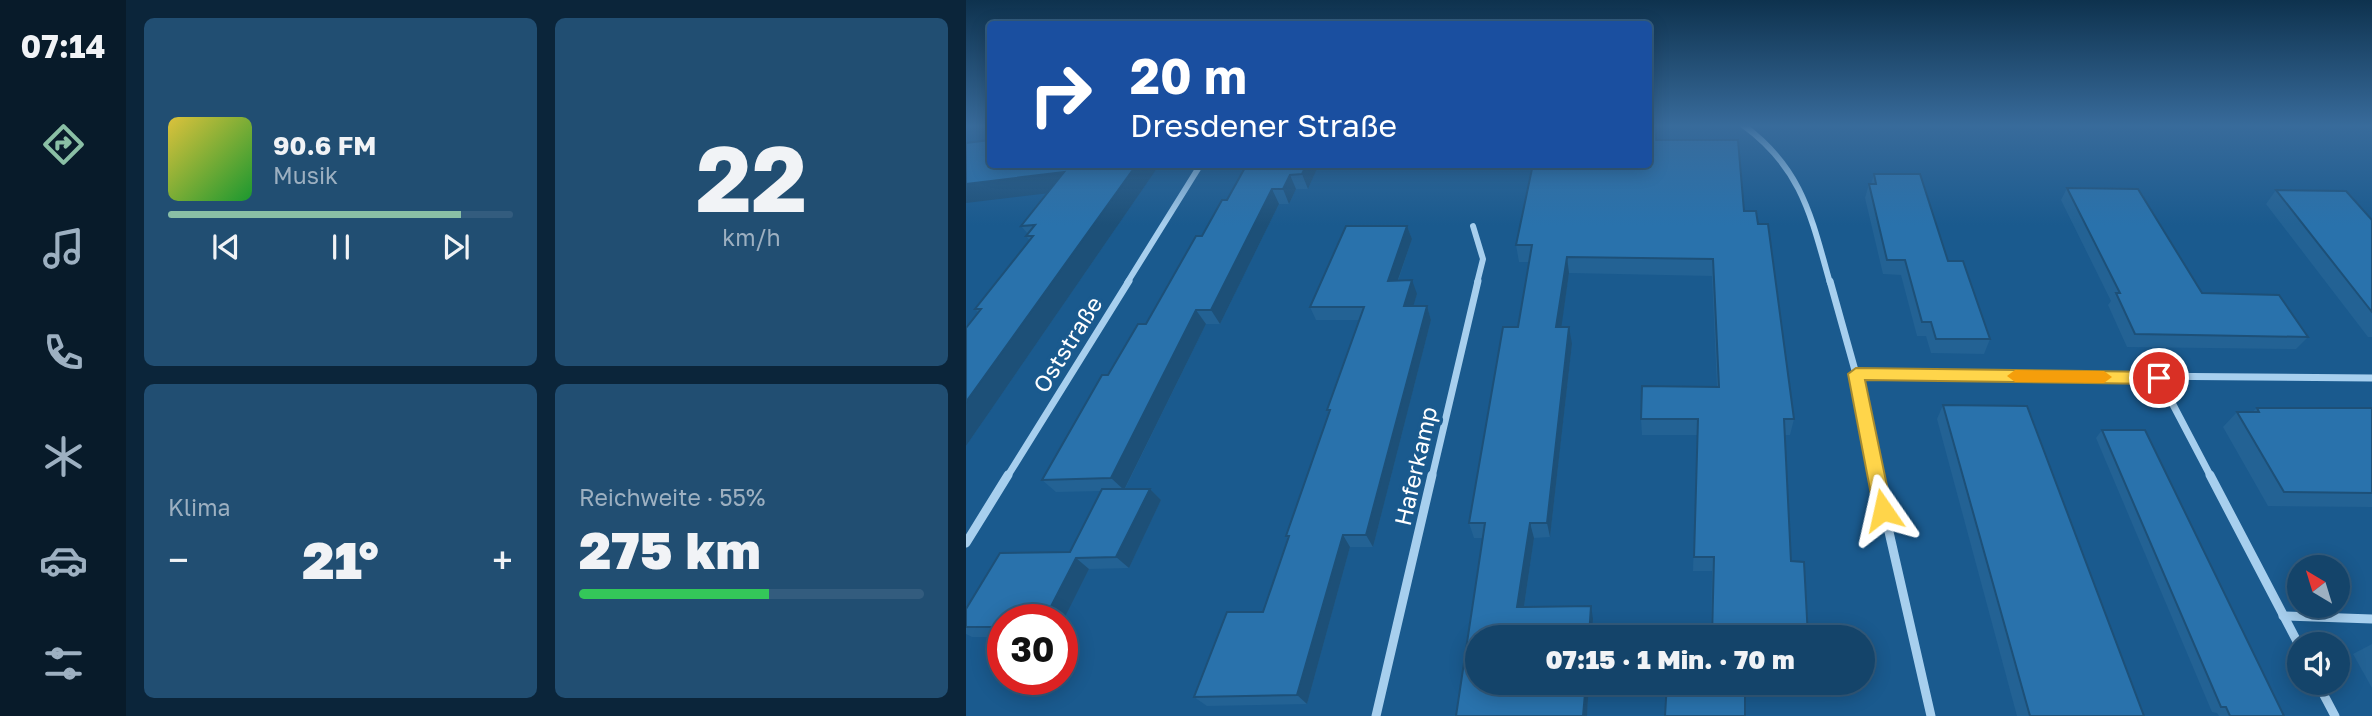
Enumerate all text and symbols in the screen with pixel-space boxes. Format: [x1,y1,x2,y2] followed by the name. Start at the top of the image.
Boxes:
[21,27,105,65] text: 07:14
[1130,46,1247,105] text: 20 m
[1015,49,1106,140] icon: right
[1130,106,1397,144] text: Dresdener Straße
[39,120,88,169] icon: directions
[696,123,807,232] text: 22
[273,130,376,161] text: 90.6 FM
[273,161,338,189] text: Musik
[722,223,781,251] text: km/h
[39,224,88,273] icon: music
[207,228,245,266] icon: previous
[322,228,360,266] icon: pause
[437,228,475,266] icon: next
[1026,291,1108,397] street label: Oststraße
[39,328,88,377] icon: phone
[2129,348,2189,408] pin
[2140,359,2178,397] icon: arrive
[1388,404,1442,528] street label: Haferkamp
[39,432,88,481] icon: climate
[1846,473,1920,547] position arrow
[579,483,765,511] text: Reichweite · 55%
[168,493,231,521] text: Klima
[579,518,761,580] text: 275 km
[302,528,379,590] text: 21°
[39,536,88,585] icon: car
[168,537,189,582] text: −
[492,537,513,582] text: +
[2287,555,2350,618] north arrow
[2287,555,2350,695] map controls
[987,604,1078,695] speed limit sign: 30
[2287,632,2350,695] button: sound
[39,639,88,688] icon: filters
[1545,644,1795,675] text: 07:15 · 1 Min. · 70 m

